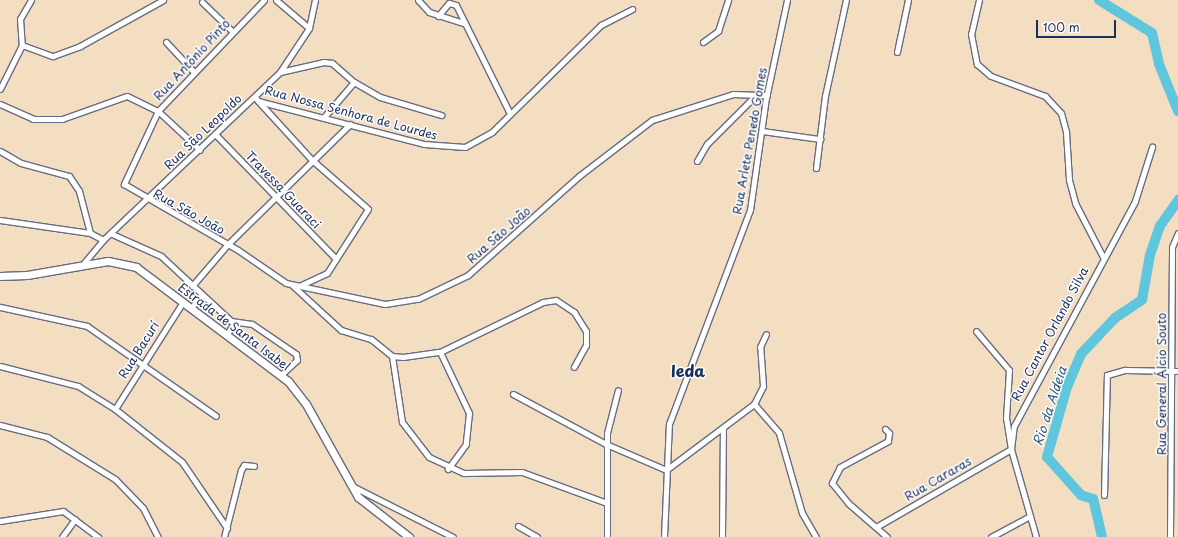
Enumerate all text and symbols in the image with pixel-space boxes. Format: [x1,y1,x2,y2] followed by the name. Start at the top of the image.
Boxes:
[1038,12,1118,38] scale bar
[151,16,233,104] street label: Rua Antônio Pinto
[1043,18,1080,36] text: 100 m
[730,66,770,216] street label: Rua Arlete Penedo Gomes
[263,83,439,143] street label: Rua Nossa Senhora de Lourdes
[161,91,245,173] street label: Rua São Leopoldo
[242,148,324,232] street label: Travessa Guaraci
[151,186,227,238] street label: Rua São João
[464,203,534,267] street label: Rua São João
[1009,265,1091,403] street label: Rua Cantor Orlando Silva
[175,280,293,374] street label: Estrada de Santa Isabel
[1155,313,1169,455] street label: Rua General Álcio Souto
[116,319,162,381] street label: Rua Bacurí
[671,360,705,380] district label: Ieda
[1030,364,1070,448] water label: Rio da Aldeia
[902,454,974,504] street label: Rua Cararas

